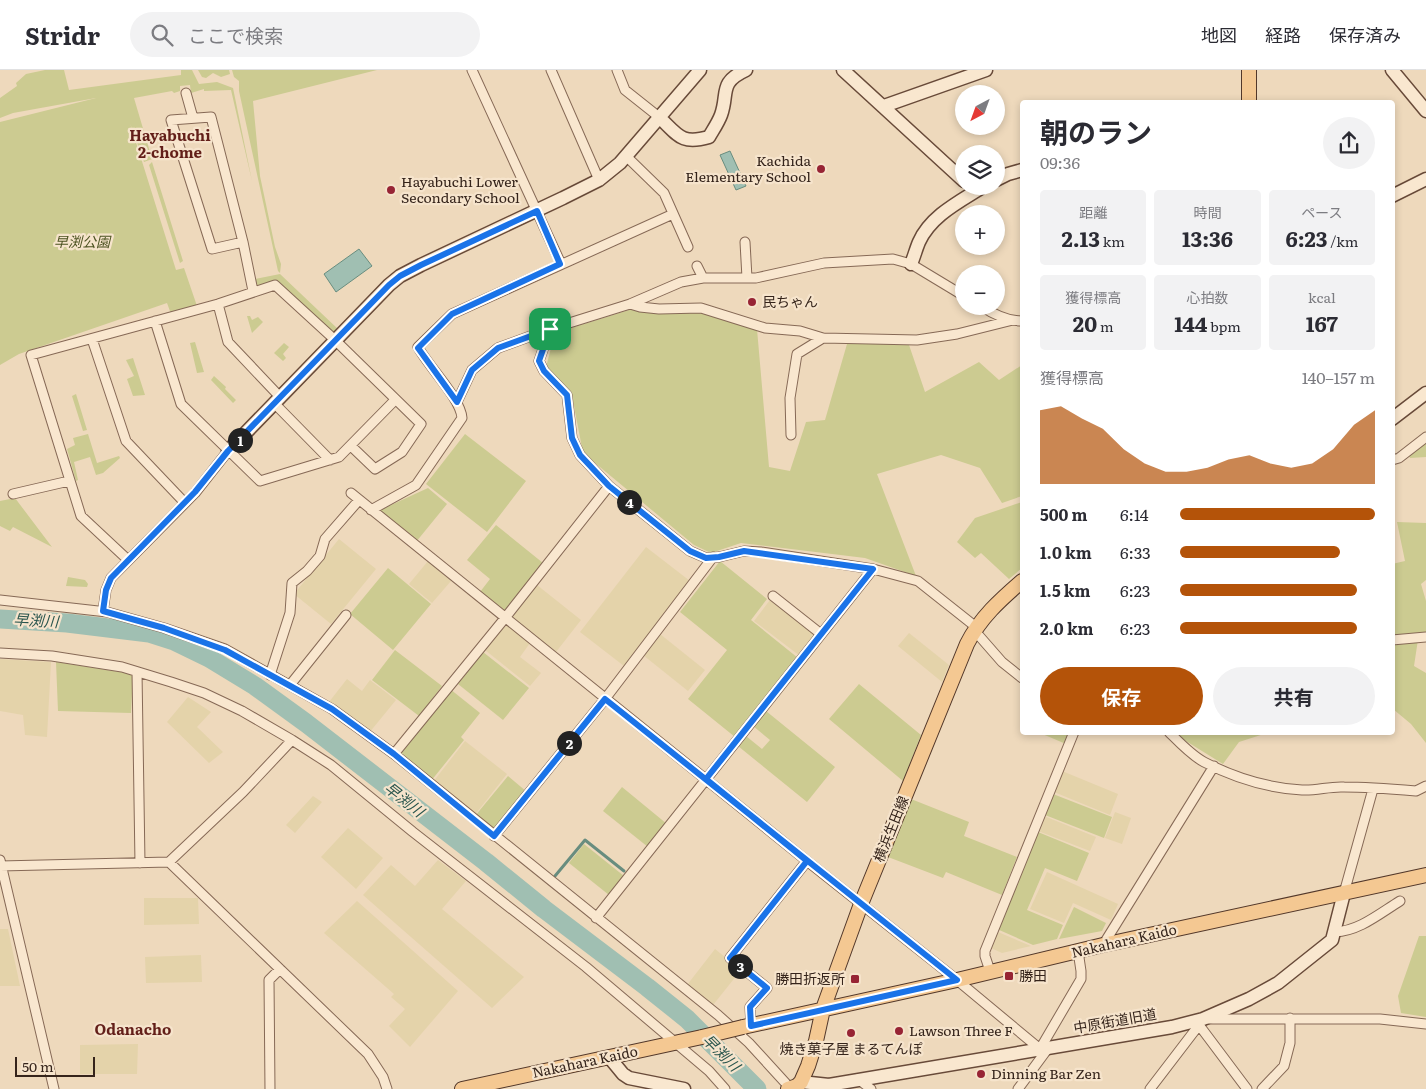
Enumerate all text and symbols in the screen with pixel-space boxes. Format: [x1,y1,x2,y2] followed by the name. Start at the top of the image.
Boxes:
[130,12,480,57] search box
[25,17,100,52] text: Stridr
[148,21,176,49] icon: search
[188,21,283,49] text: ここで検索
[1201,21,1237,48] text: 地図
[1265,21,1301,48] text: 経路
[1329,21,1401,48] text: 保存済み
[955,85,1005,135] north arrow
[955,85,1005,315] map controls
[1040,110,1152,152] text: 朝のラン
[1323,117,1375,169] button: share
[129,123,211,163] district label: Hayabuchi 2-chome
[955,145,1005,195] button: layers
[685,150,811,186] place label: Kachida Elementary School
[1040,150,1080,174] text: 09:36
[815,163,827,175] marker: Kachida Elementary School
[401,171,520,207] place label: Hayabuchi Lower Secondary School
[385,184,397,196] marker: Hayabuchi Lower Secondary School
[1079,202,1107,222] text: 距離
[1193,202,1221,222] text: 時間
[1301,202,1342,222] text: ペース
[955,205,1005,255] button: +
[1061,222,1100,253] text: 2.13
[1182,222,1233,253] text: 13:36
[1285,222,1327,253] text: 6:23
[54,231,112,251] park label: 早渕公園
[1100,231,1125,251] text: km
[1327,231,1358,251] text: /km
[955,265,1005,315] button: −
[1065,287,1121,307] text: 獲得標高
[1186,287,1228,307] text: 心拍数
[1308,287,1336,307] text: kcal
[762,291,818,311] place label: 民ちゃん
[746,296,758,308] marker: 民ちゃん
[1073,307,1097,338] text: 20
[1174,307,1207,338] text: 144
[1306,307,1338,338] text: 167
[529,308,571,350] pin
[536,315,564,343] icon: arrive
[1097,316,1113,336] text: m
[1207,316,1241,336] text: bpm
[1040,365,1104,389] text: 獲得標高
[1302,365,1375,389] text: 140–157 m
[228,428,252,452] pin: 1
[238,430,243,450] text: 1
[616,490,642,514] pin: 4
[625,492,634,512] text: 4
[1040,502,1088,526] text: 500 m
[1120,502,1149,526] text: 6:14
[1040,540,1092,564] text: 1.0 km
[1120,540,1151,564] text: 6:33
[1040,578,1090,602] text: 1.5 km
[1120,578,1151,602] text: 6:23
[13,607,61,632] water label: 早渕川
[1040,616,1094,640] text: 2.0 km
[1120,616,1151,640] text: 6:23
[1040,667,1203,725] button: 保存
[1213,667,1375,725] button: 共有
[556,730,582,756] pin: 2
[566,733,573,753] text: 2
[380,776,431,823] water label: 早渕川
[868,792,912,865] street label: 横浜生田線
[1069,918,1178,962] street label: Nakahara Kaido
[728,954,752,978] pin: 3
[737,956,744,976] text: 3
[1019,965,1047,985] place label: 勝田
[775,968,845,988] place label: 勝田折返所
[1003,970,1015,982] marker: 勝田
[849,973,861,985] marker: 勝田折返所
[1072,1003,1158,1037] street label: 中原街道旧道
[95,1017,171,1040] district label: Odanacho
[909,1020,1013,1040] place label: Lawson Three F
[893,1025,905,1037] marker: Lawson Three F
[845,1027,857,1039] marker: 焼き菓子屋 まるてんぽ
[698,1028,748,1077] water label: 早渕川
[780,1038,922,1058] place label: 焼き菓子屋 まるてんぽ
[530,1040,639,1082] street label: Nakahara Kaido
[15,1054,95,1077] scale bar
[22,1056,54,1076] text: 50 m
[991,1063,1101,1083] place label: Dinning Bar Zen
[975,1068,987,1080] marker: Dinning Bar Zen

